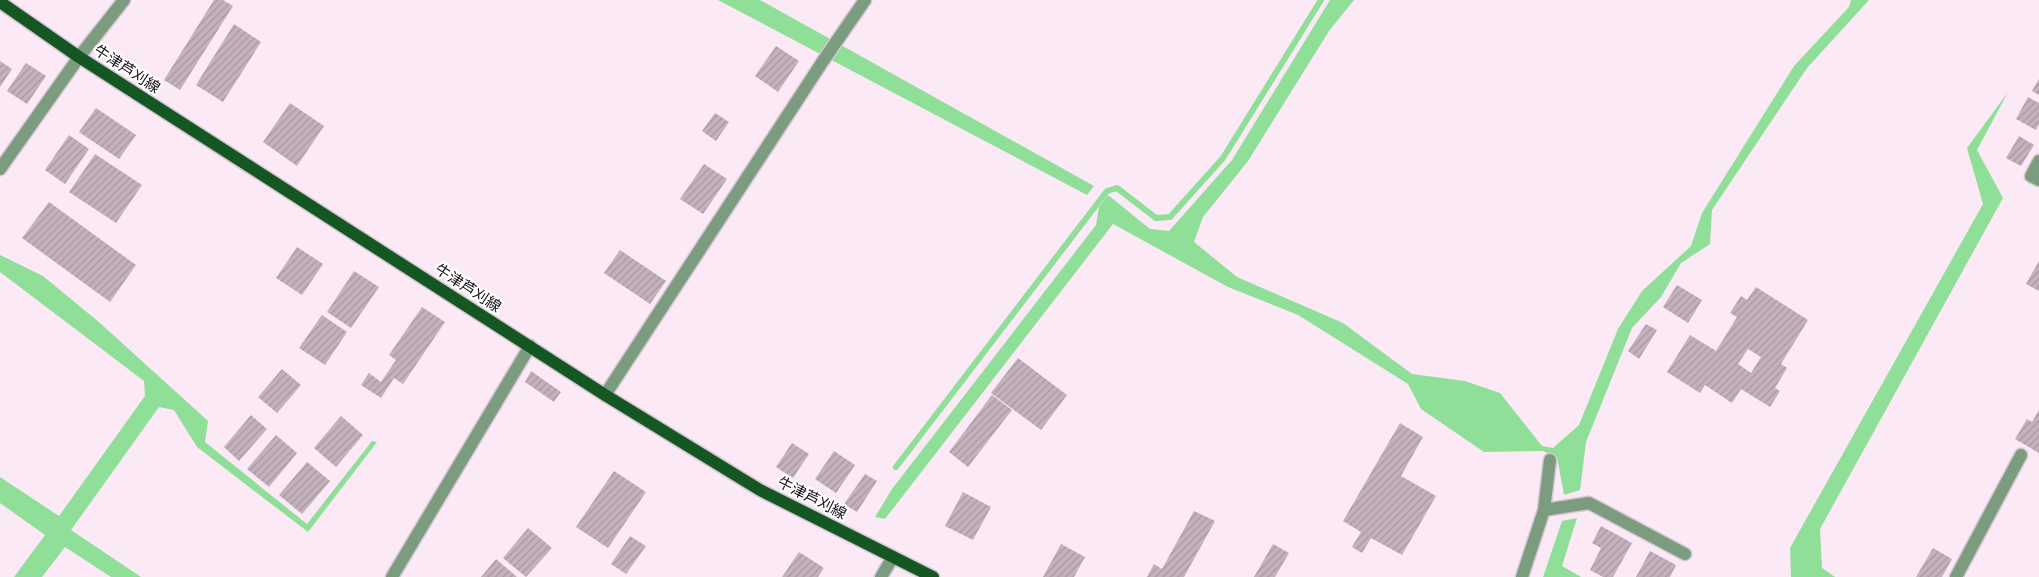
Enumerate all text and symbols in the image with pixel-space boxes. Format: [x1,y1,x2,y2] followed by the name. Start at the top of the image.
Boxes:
[91,41,163,97] street label: 牛津芦刈線
[432,260,504,316] street label: 牛津芦刈線
[774,473,850,523] street label: 牛津芦刈線

